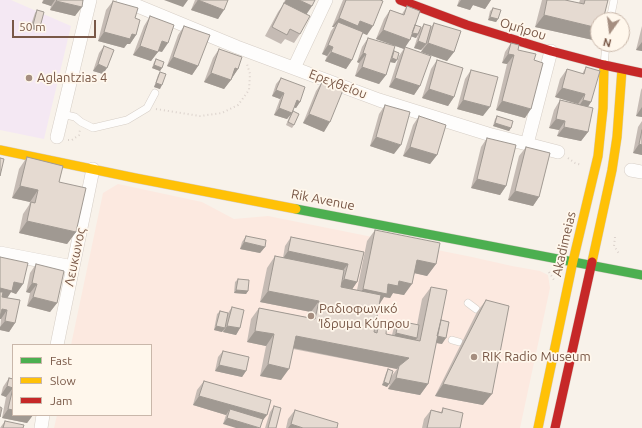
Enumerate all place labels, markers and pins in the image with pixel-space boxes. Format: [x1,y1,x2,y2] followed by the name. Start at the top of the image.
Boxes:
[37,70,107,86] place label: Aglantzias 4
[24,73,34,83] marker: Aglantzias 4
[319,301,410,332] place label: Ραδιοφωνικό Ίδρυμα Κύπρου
[306,311,316,321] marker: Ραδιοφωνικό Ίδρυμα Κύπρου
[482,349,591,365] place label: RIK Radio Museum
[469,352,479,362] marker: RIK Radio Museum

